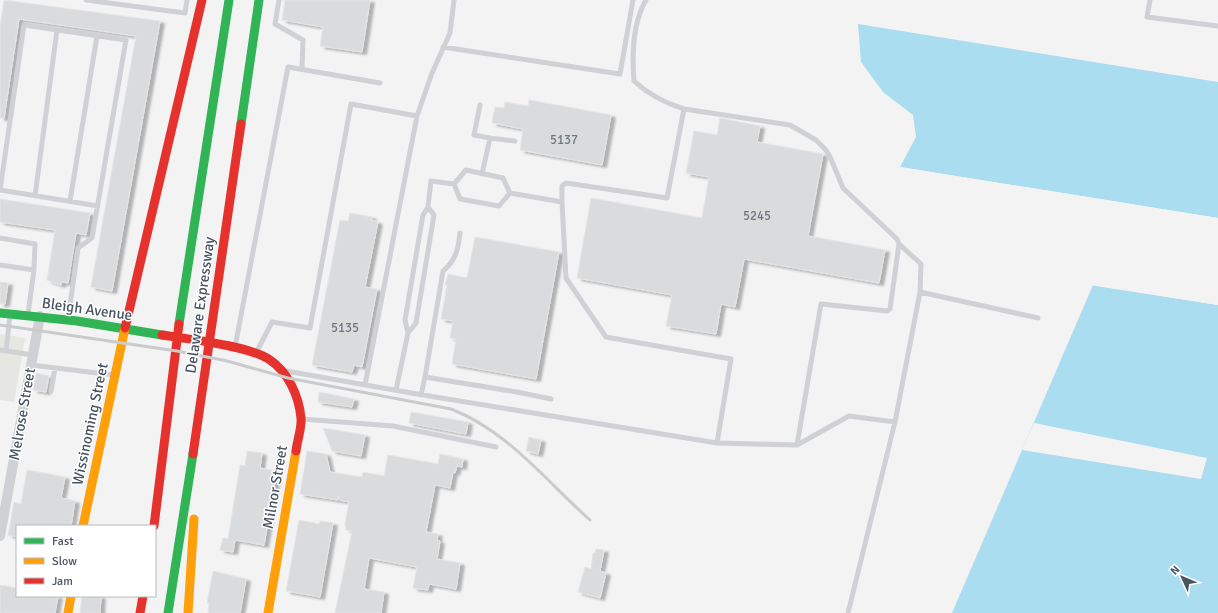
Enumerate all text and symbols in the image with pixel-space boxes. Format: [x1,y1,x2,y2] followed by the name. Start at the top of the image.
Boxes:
[550,132,578,148] house number: 5137
[743,208,771,224] house number: 5245
[182,236,218,374] street label: Delaware Expressway
[41,294,133,324] street label: Bleigh Avenue
[331,320,359,336] house number: 5135
[68,361,112,487] street label: Wissinoming Street
[5,366,39,462] street label: Melrose Street
[259,444,291,530] street label: Milnor Street
[16,525,156,597] legend
[52,534,73,549] text: Fast
[52,554,77,569] text: Slow
[1162,557,1202,597] north arrow
[1168,563,1183,578] text: N
[52,574,73,589] text: Jam

